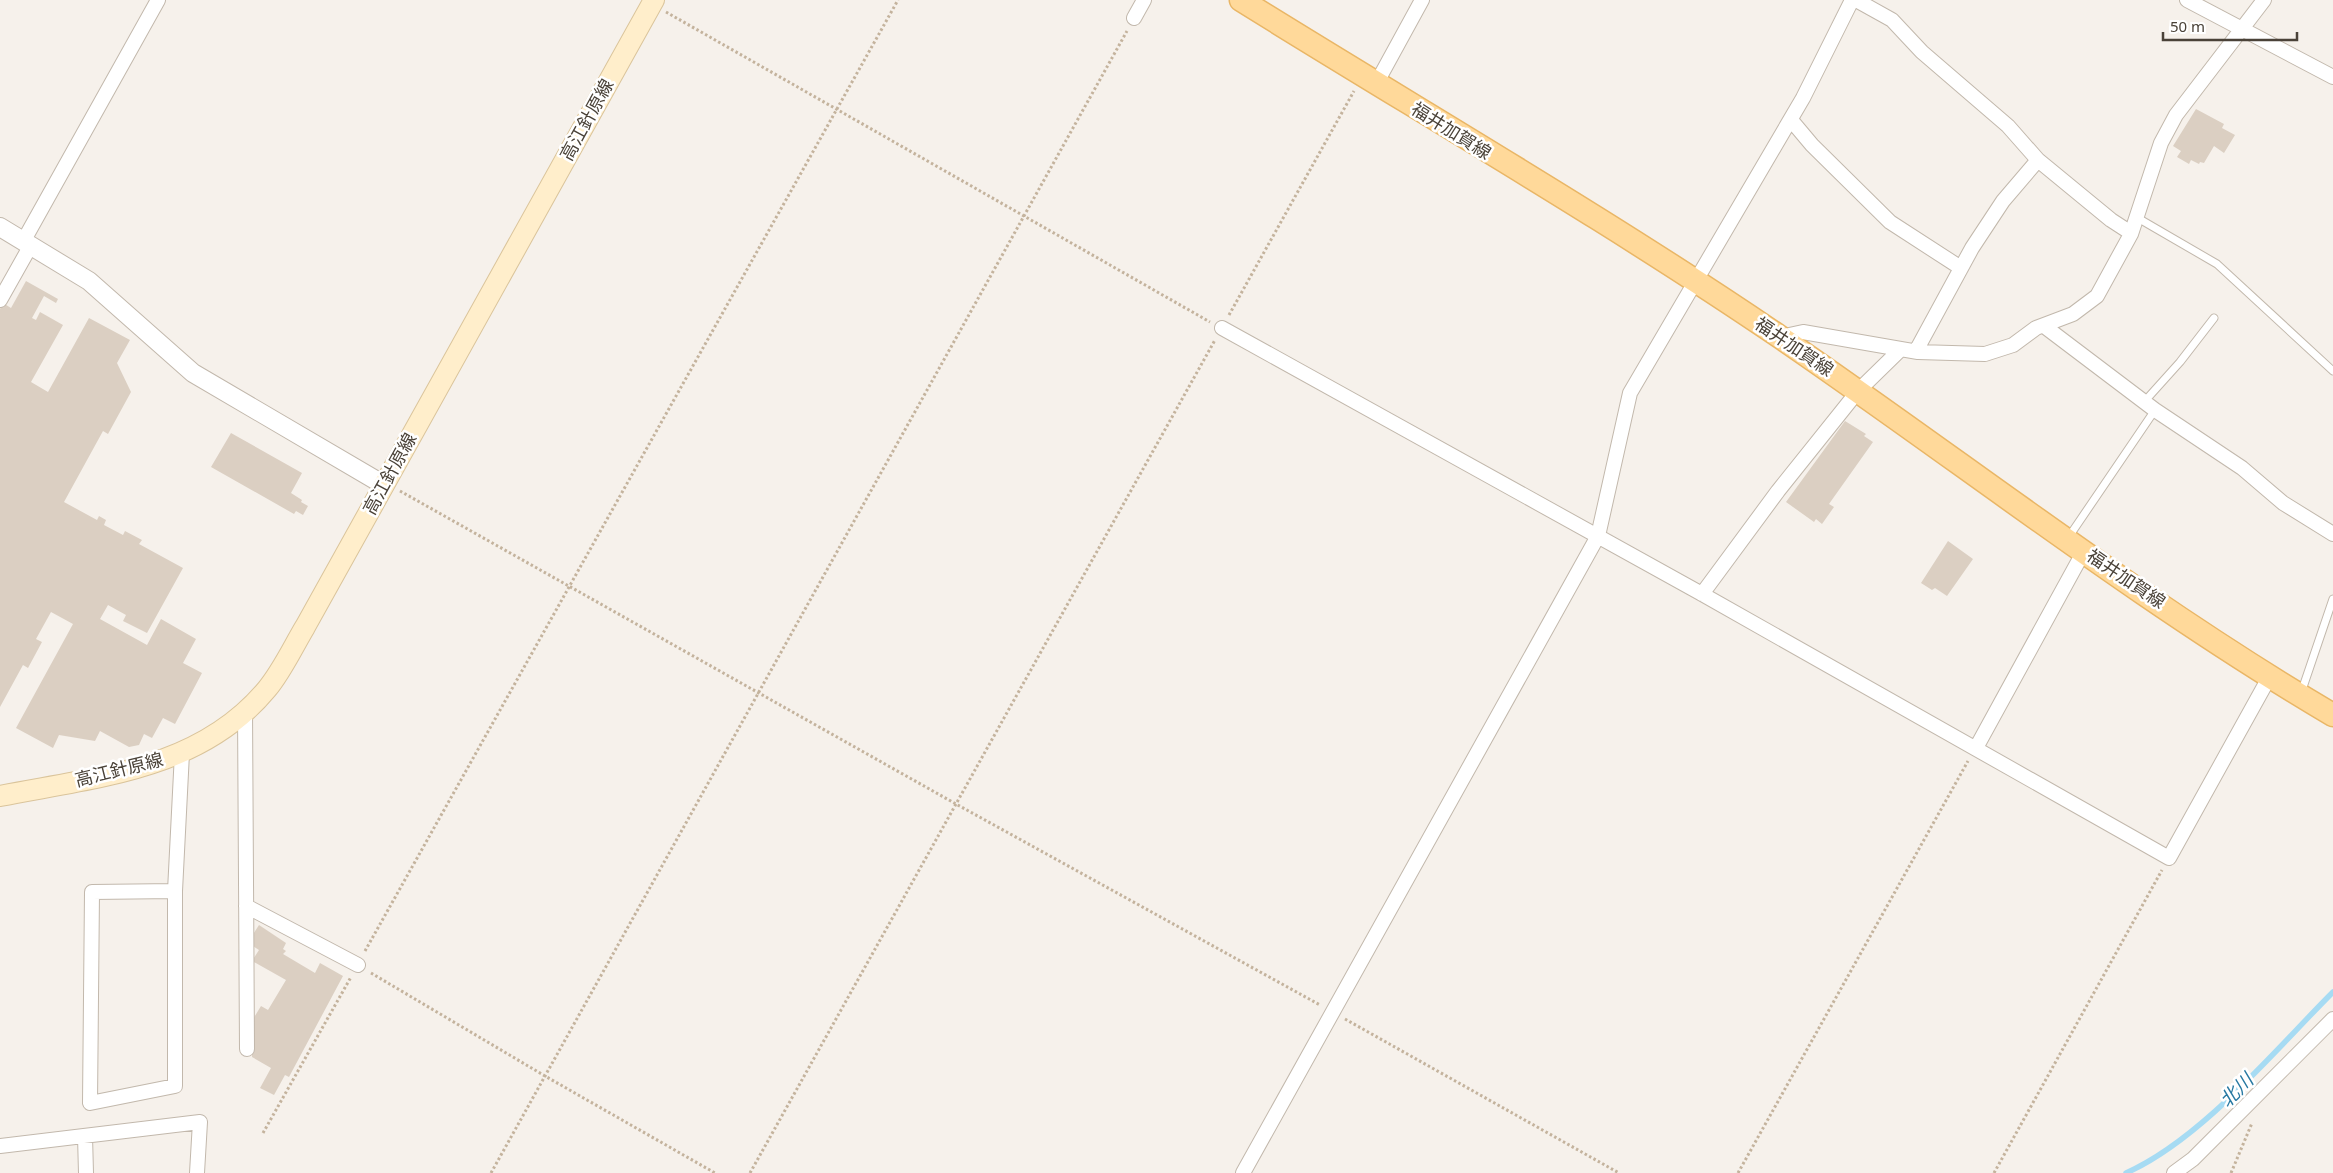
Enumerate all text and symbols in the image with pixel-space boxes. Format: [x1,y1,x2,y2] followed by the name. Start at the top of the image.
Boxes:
[2163,10,2297,42] scale bar
[2170,16,2205,36] text: 50 m
[554,74,618,165] street label: 高江針原線
[1407,96,1496,164] street label: 福井加賀線
[1751,311,1839,381] street label: 福井加賀線
[357,428,421,519] street label: 高江針原線
[2083,543,2171,613] street label: 福井加賀線
[72,746,165,792] street label: 高江針原線
[2213,1066,2260,1113] water label: 北川

